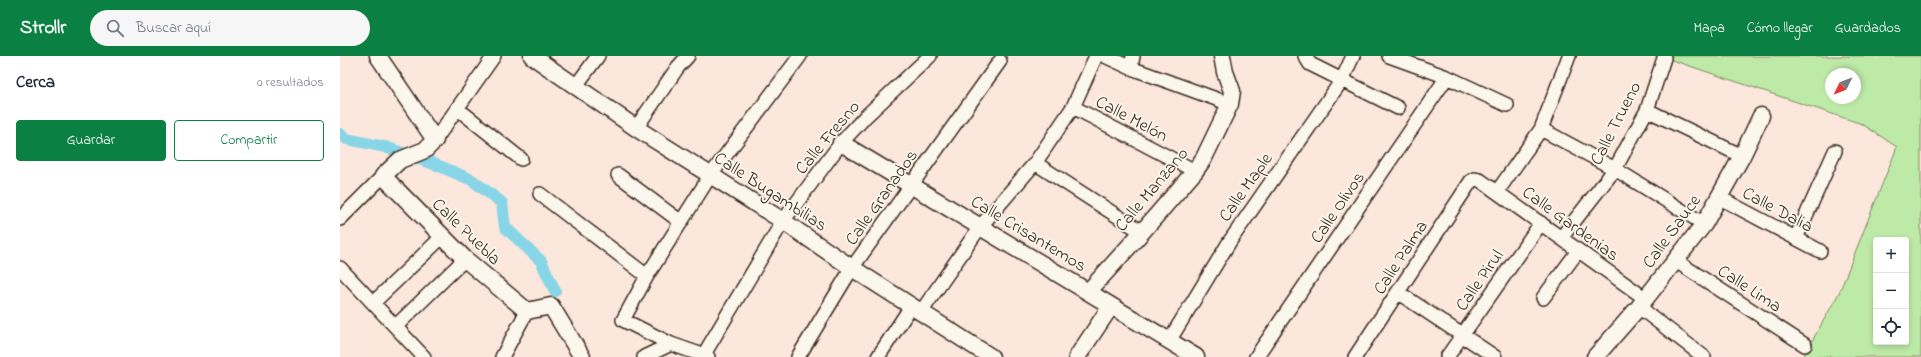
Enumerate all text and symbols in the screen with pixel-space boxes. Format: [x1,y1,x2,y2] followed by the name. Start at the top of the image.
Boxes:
[90,10,370,46] search box
[20,15,66,42] text: Strollr
[104,17,126,39] icon: search
[136,17,211,39] text: Buscar aquí
[1694,18,1725,39] text: Mapa
[1747,18,1813,39] text: Cómo llegar
[1835,18,1901,39] text: Guardados
[1825,68,1861,104] north arrow
[16,70,55,95] text: Cerca
[257,73,324,92] text: 0 resultados
[1585,78,1649,170] street label: Calle Trueno
[1090,90,1172,150] street label: Calle Melón
[790,96,867,181] street label: Calle Fresno
[16,120,166,161] button: Guardar
[174,120,324,161] button: Compartir
[1109,142,1196,238] street label: Calle Manzano
[840,145,925,251] street label: Calle Granados
[708,146,832,240] street label: Calle Bugambilias
[1213,147,1281,228] street label: Calle Maple
[1305,167,1372,249] street label: Calle Olivos
[1516,181,1624,269] street label: Calle Gardenias
[1737,181,1817,240] street label: Calle Dalia
[1637,189,1709,275] street label: Calle Sauce
[965,190,1091,280] street label: Calle Crisantemos
[425,193,506,272] street label: Calle Puebla
[1368,216,1435,300] street label: Calle Palma
[1873,237,1909,345] map controls
[1873,237,1909,273] button: +
[1450,245,1511,317] street label: Calle Pirul
[1712,259,1786,320] street label: Calle Lima
[1873,273,1909,309] button: −
[1873,309,1909,345] button: locate

